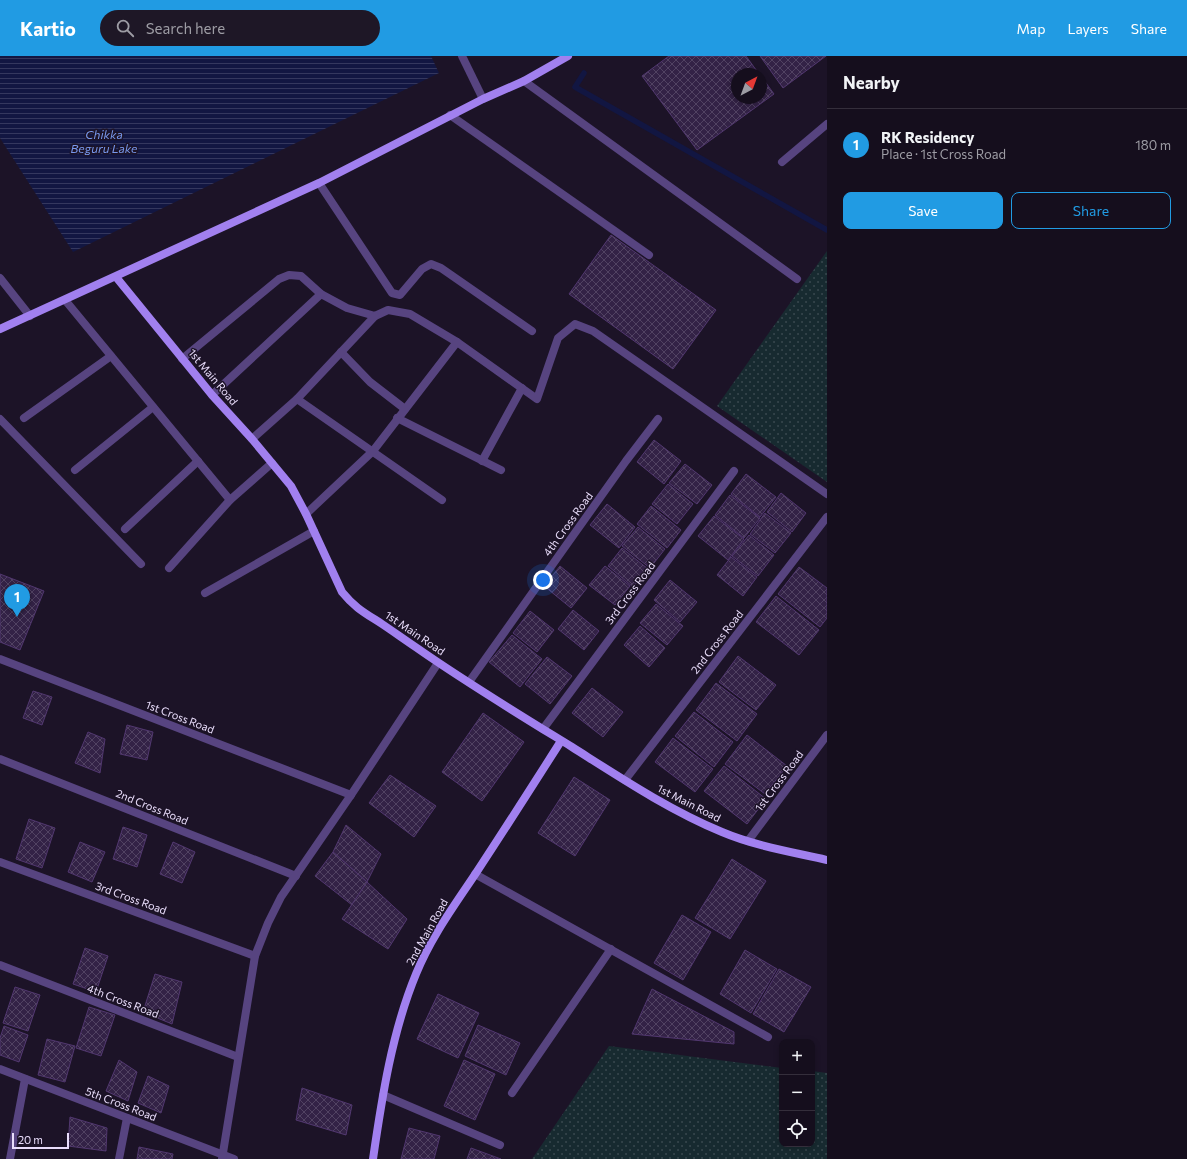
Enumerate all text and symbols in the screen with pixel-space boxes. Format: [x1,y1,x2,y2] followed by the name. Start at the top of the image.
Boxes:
[100,10,380,46] search box
[20,17,76,40] text: Kartio
[114,17,136,39] icon: search
[146,19,225,37] text: Search here
[1017,20,1045,37] text: Map
[1067,20,1109,37] text: Layers
[1131,20,1167,37] text: Share
[731,68,767,104] north arrow
[843,72,900,93] text: Nearby
[71,127,138,155] water label: Chikka Beguru Lake
[881,128,974,146] text: RK Residency
[853,137,859,153] text: 1
[1135,137,1171,153] text: 180 m
[881,146,1006,162] text: Place · 1st Cross Road
[843,192,1003,229] button: Save
[1011,192,1171,229] button: Share
[186,346,241,407] street label: 1st Main Road
[540,489,595,558] street label: 4th Cross Road
[602,559,657,627] street label: 3rd Cross Road
[533,570,553,590] your location
[4,584,30,617] pin: 1
[688,607,745,676] street label: 2nd Cross Road
[383,608,448,657] street label: 1st Main Road
[144,698,216,736] street label: 1st Cross Road
[752,748,806,813] street label: 1st Cross Road
[655,781,723,824] street label: 1st Main Road
[114,786,190,827] street label: 2nd Cross Road
[94,879,169,916] street label: 3rd Cross Road
[403,896,450,967] street label: 2nd Main Road
[86,981,161,1020] street label: 4th Cross Road
[779,1039,815,1147] map controls
[779,1039,815,1075] button: +
[779,1075,815,1111] button: −
[84,1084,159,1123] street label: 5th Cross Road
[779,1111,815,1147] button: locate
[12,1131,69,1150] scale bar
[18,1133,43,1146] text: 20 m

